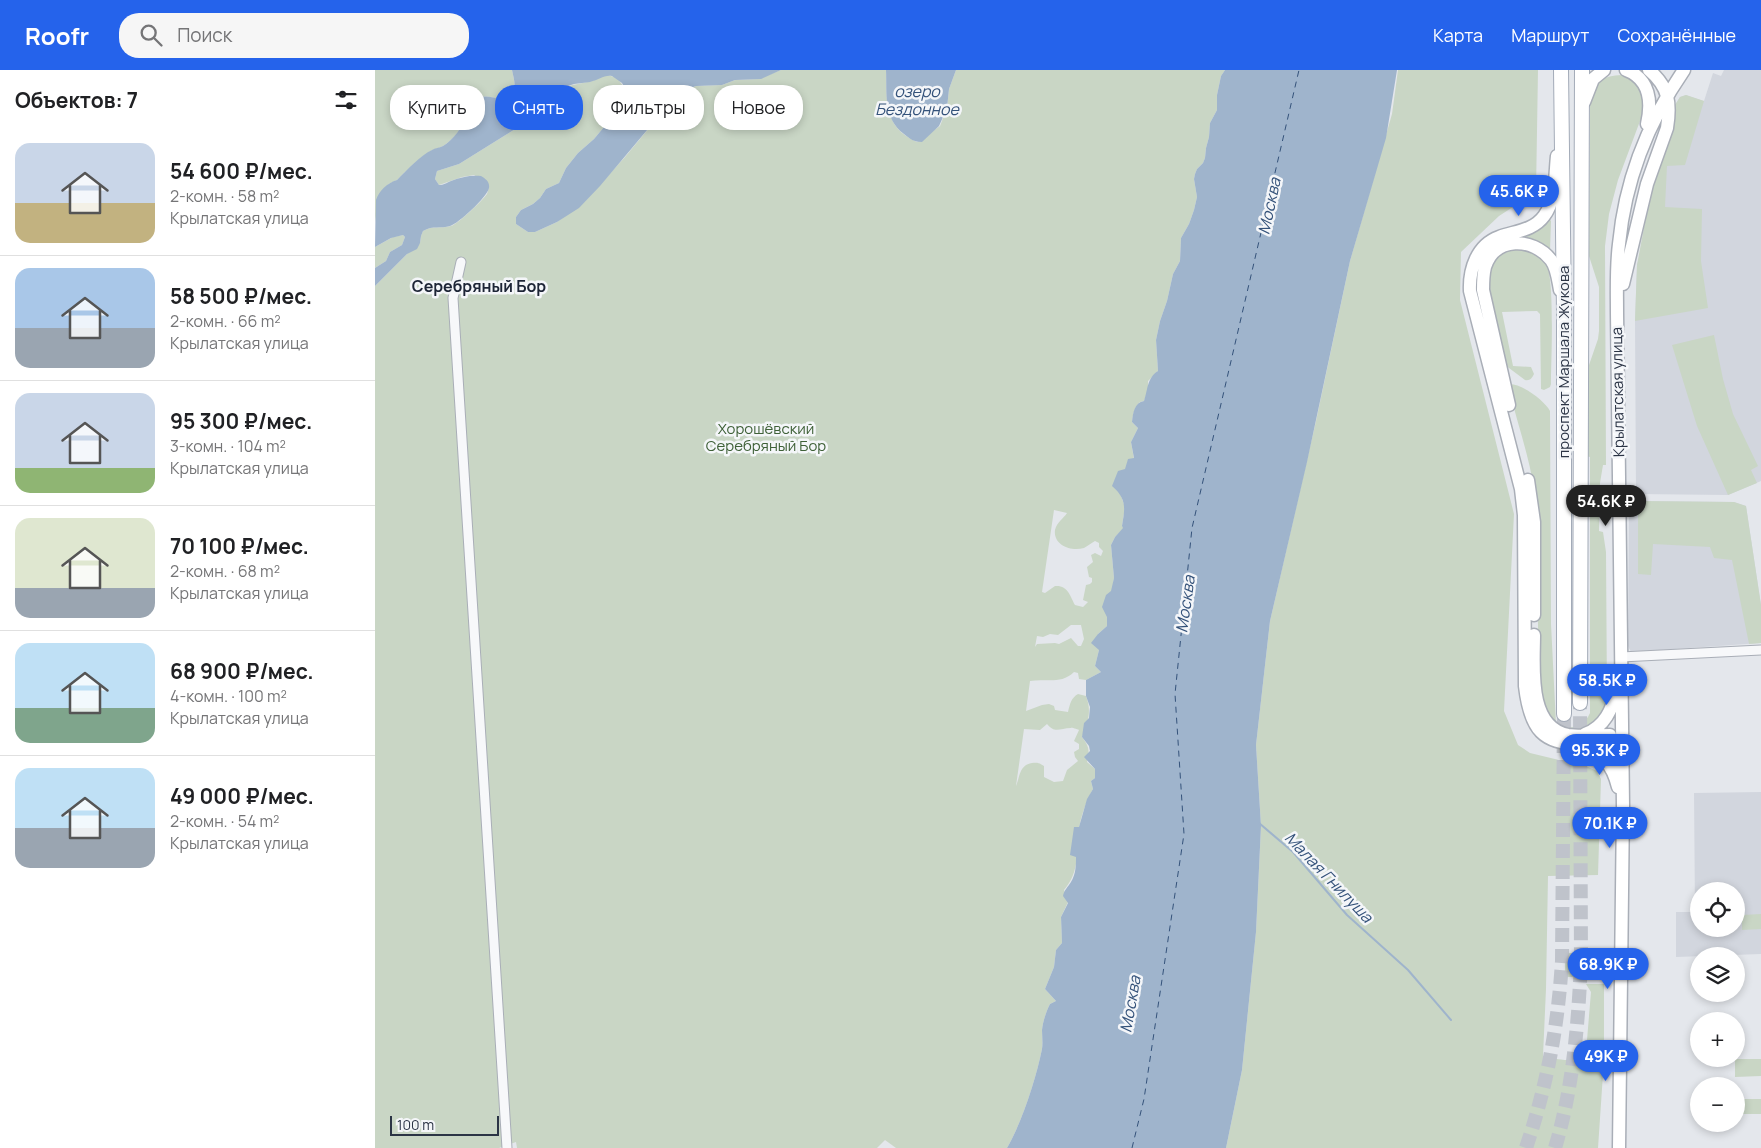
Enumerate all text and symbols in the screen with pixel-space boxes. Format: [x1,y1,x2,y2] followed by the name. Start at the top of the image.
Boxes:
[119,13,469,58] search box
[25,19,89,52] text: Roofr
[137,21,165,49] icon: search
[177,22,232,48] text: Поиск
[1433,23,1483,47] text: Карта
[1511,23,1589,47] text: Маршрут
[1617,23,1736,47] text: Сохранённые
[875,80,960,120] water label: озеро Бездонное
[390,85,485,130] chip: Купить
[495,85,583,130] chip: Снять
[593,85,704,130] chip: Фильтры
[714,85,803,130] chip: Новое
[15,86,138,114] text: Объектов: 7
[332,86,360,114] icon: filters
[170,157,313,185] text: 54 600 ₽/мес.
[55,163,115,223] icon: home
[1473,174,1565,217] pin: 45.6K ₽
[1252,175,1286,236] water label: Москва
[1490,180,1548,202] text: 45.6K ₽
[170,185,279,207] text: 2-комн. · 58 m²
[170,207,309,229] text: Крылатская улица
[1553,266,1574,458] street label: проспект Маршала Жукова
[412,275,546,297] district label: Серебряный Бор
[170,282,312,310] text: 58 500 ₽/мес.
[55,288,115,348] icon: home
[170,310,281,332] text: 2-комн. · 66 m²
[1606,327,1629,457] street label: Крылатская улица
[170,332,309,354] text: Крылатская улица
[170,407,312,435] text: 95 300 ₽/мес.
[55,413,115,473] icon: home
[706,418,826,456] park label: Хорошёвский Серебряный Бор
[170,435,286,457] text: 3-комн. · 104 m²
[170,457,309,479] text: Крылатская улица
[1560,484,1652,527] pin: 54.6K ₽
[1577,490,1635,512] text: 54.6K ₽
[170,532,309,560] text: 70 100 ₽/мес.
[55,538,115,598] icon: home
[170,560,280,582] text: 2-комн. · 68 m²
[1170,573,1200,634] water label: Москва
[170,582,309,604] text: Крылатская улица
[170,657,314,685] text: 68 900 ₽/мес.
[55,663,115,723] icon: home
[1561,664,1653,706] pin: 58.5K ₽
[1578,669,1636,691] text: 58.5K ₽
[170,685,287,707] text: 4-комн. · 100 m²
[170,707,309,729] text: Крылатская улица
[1554,734,1646,776] pin: 95.3K ₽
[1571,739,1629,761] text: 95.3K ₽
[170,782,314,810] text: 49 000 ₽/мес.
[55,788,115,848] icon: home
[1564,806,1656,849] pin: 70.1K ₽
[170,810,280,832] text: 2-комн. · 54 m²
[1583,812,1637,834] text: 70.1K ₽
[1280,827,1379,928] water label: Малая Гнилуша
[170,832,309,854] text: Крылатская улица
[1690,882,1745,1132] map controls
[1690,882,1745,937] button: locate
[1690,947,1745,1002] button: layers
[1562,948,1654,990] pin: 68.9K ₽
[1579,953,1637,975] text: 68.9K ₽
[1114,973,1146,1034] water label: Москва
[1690,1012,1745,1067] button: +
[1571,1040,1641,1082] pin: 49K ₽
[1584,1045,1628,1067] text: 49K ₽
[1690,1077,1745,1132] button: −
[390,1113,499,1136] scale bar
[397,1115,434,1134] text: 100 m

